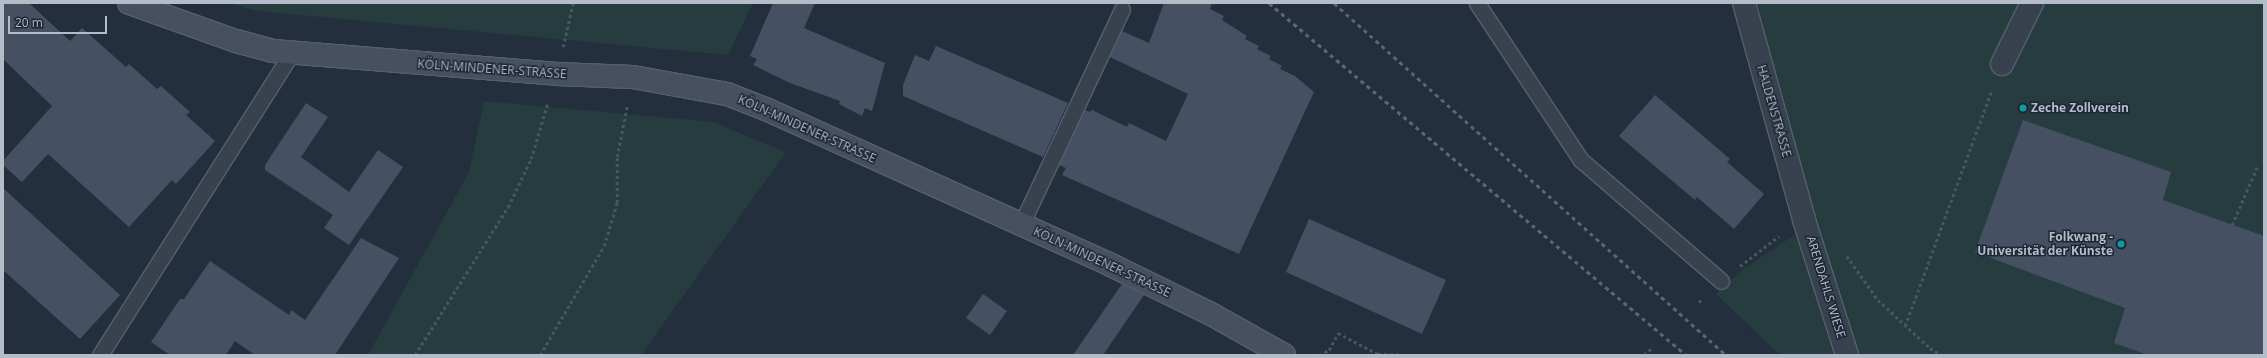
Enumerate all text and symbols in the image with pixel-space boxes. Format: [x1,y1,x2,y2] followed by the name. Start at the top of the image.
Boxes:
[10,8,109,34] scale bar
[15,14,43,31] text: 20 m
[417,57,567,81] street label: KÖLN-MINDENER-STRASSE
[1754,63,1794,159] street label: HALDENSTRASSE
[736,92,878,166] street label: KÖLN-MINDENER-STRASSE
[2031,101,2129,115] place label: Zeche Zollverein
[2018,103,2028,113] marker: Zeche Zollverein
[1031,224,1173,300] street label: KÖLN-MINDENER-STRASSE
[1977,230,2113,258] place label: Folkwang - Universität der Künste
[1804,234,1848,340] street label: ARENDAHLS WIESE
[2116,239,2126,249] marker: Folkwang - Universität der Künste

